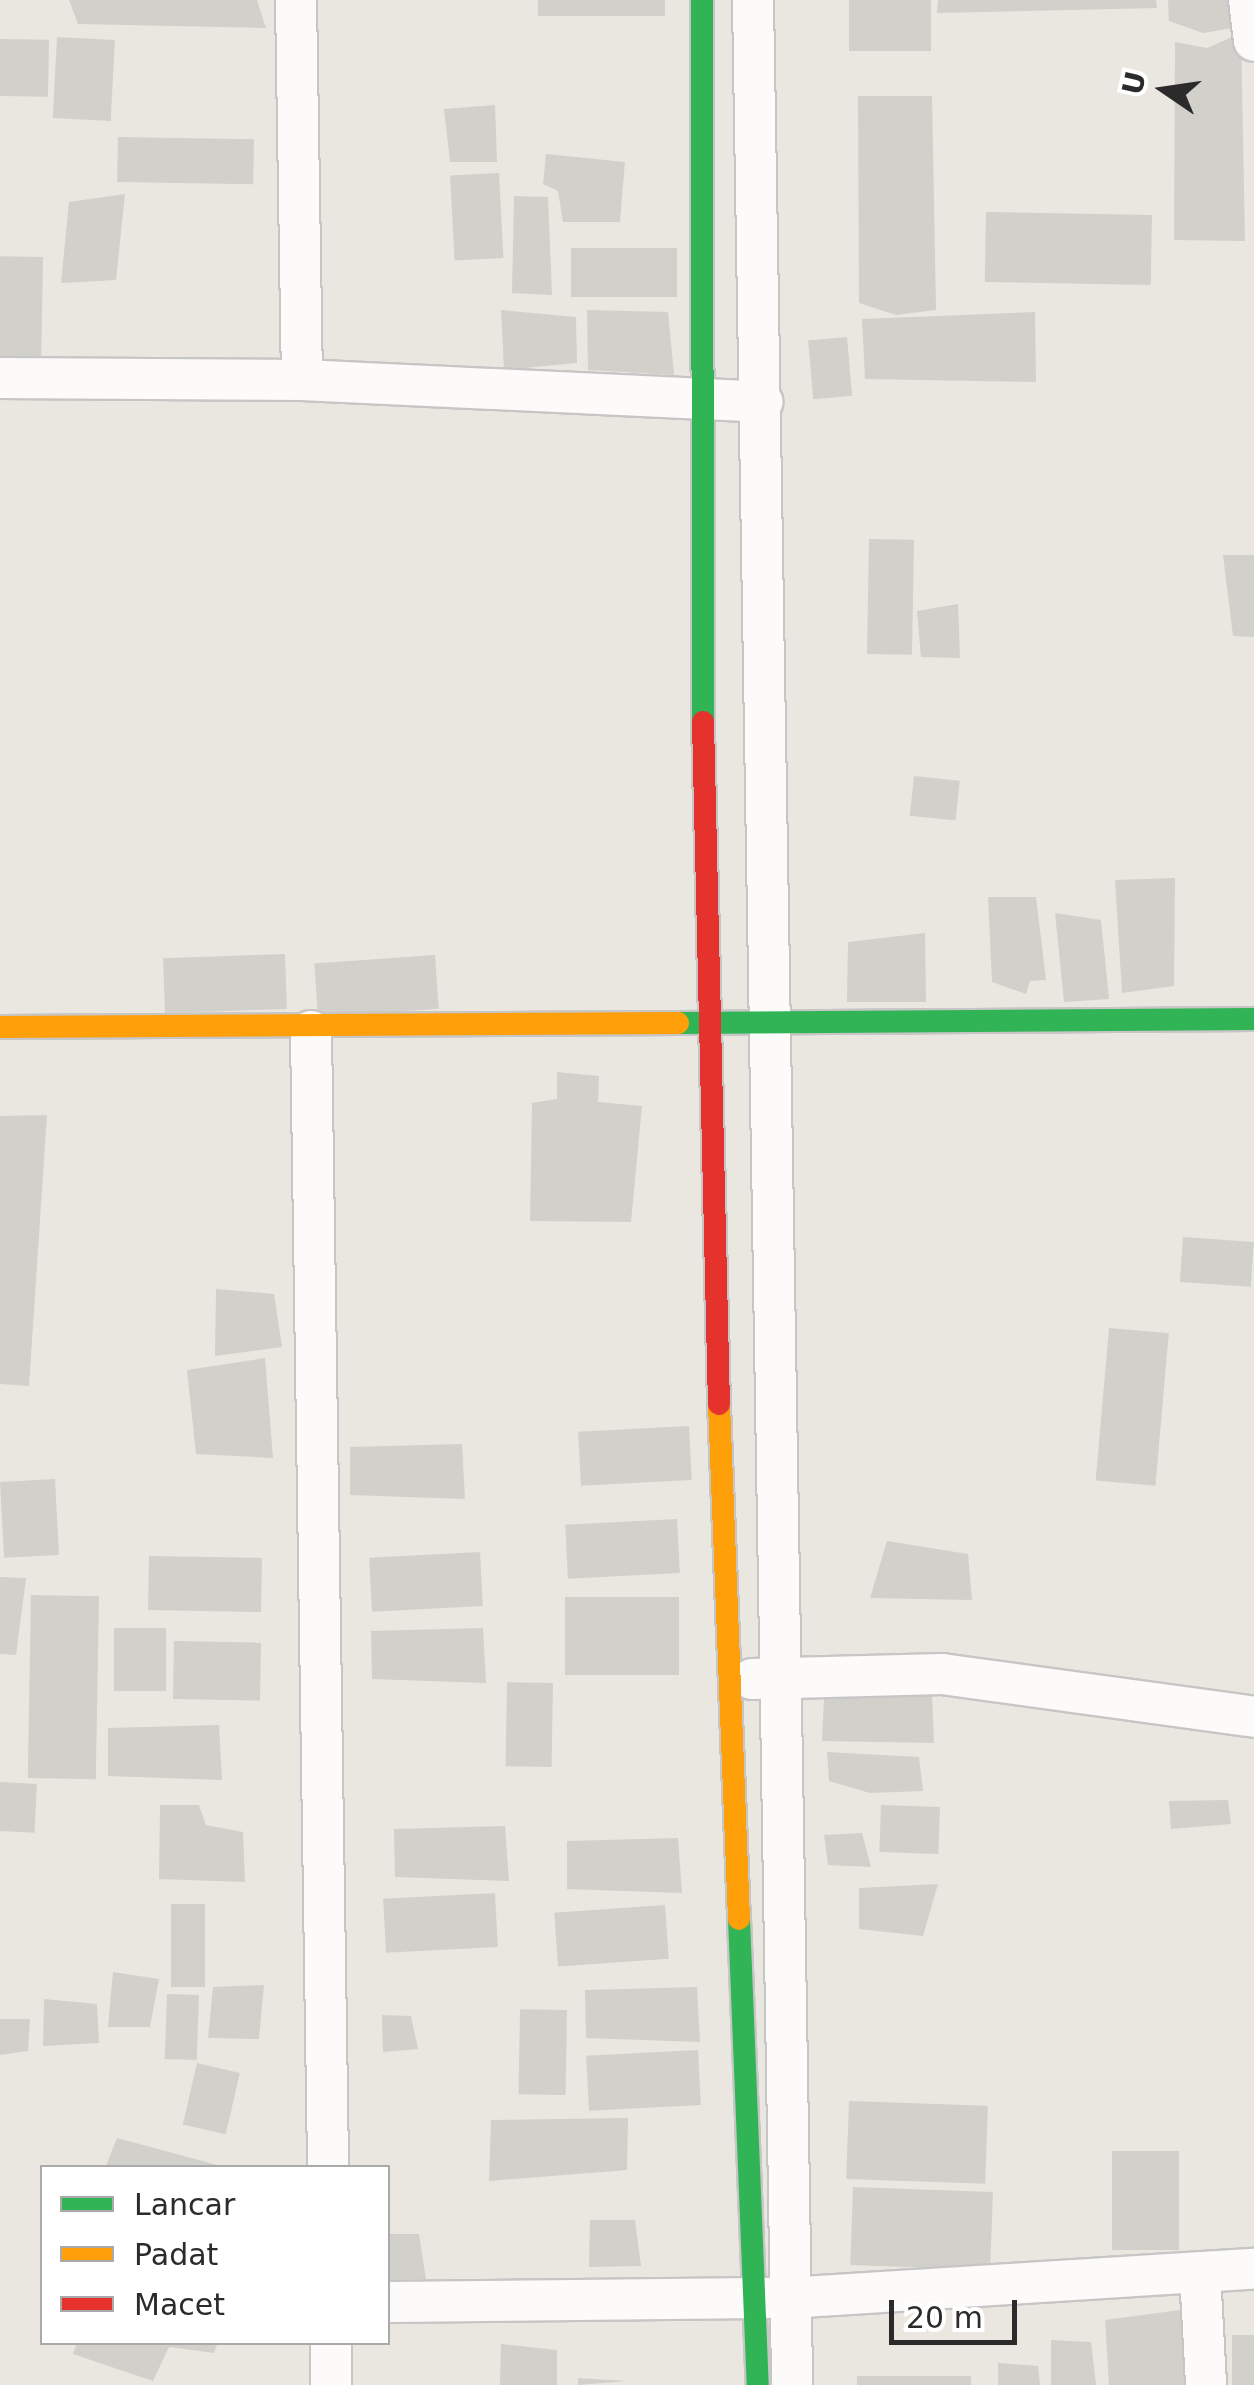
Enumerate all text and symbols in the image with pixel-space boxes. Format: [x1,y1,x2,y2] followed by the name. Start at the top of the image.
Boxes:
[1114,40,1214,140] north arrow
[1116,68,1153,98] text: U
[40,2165,390,2345] legend
[134,2187,235,2222] text: Lancar
[134,2237,218,2272] text: Padat
[894,2280,1022,2342] scale bar
[134,2287,225,2322] text: Macet
[906,2300,983,2335] text: 20 m

